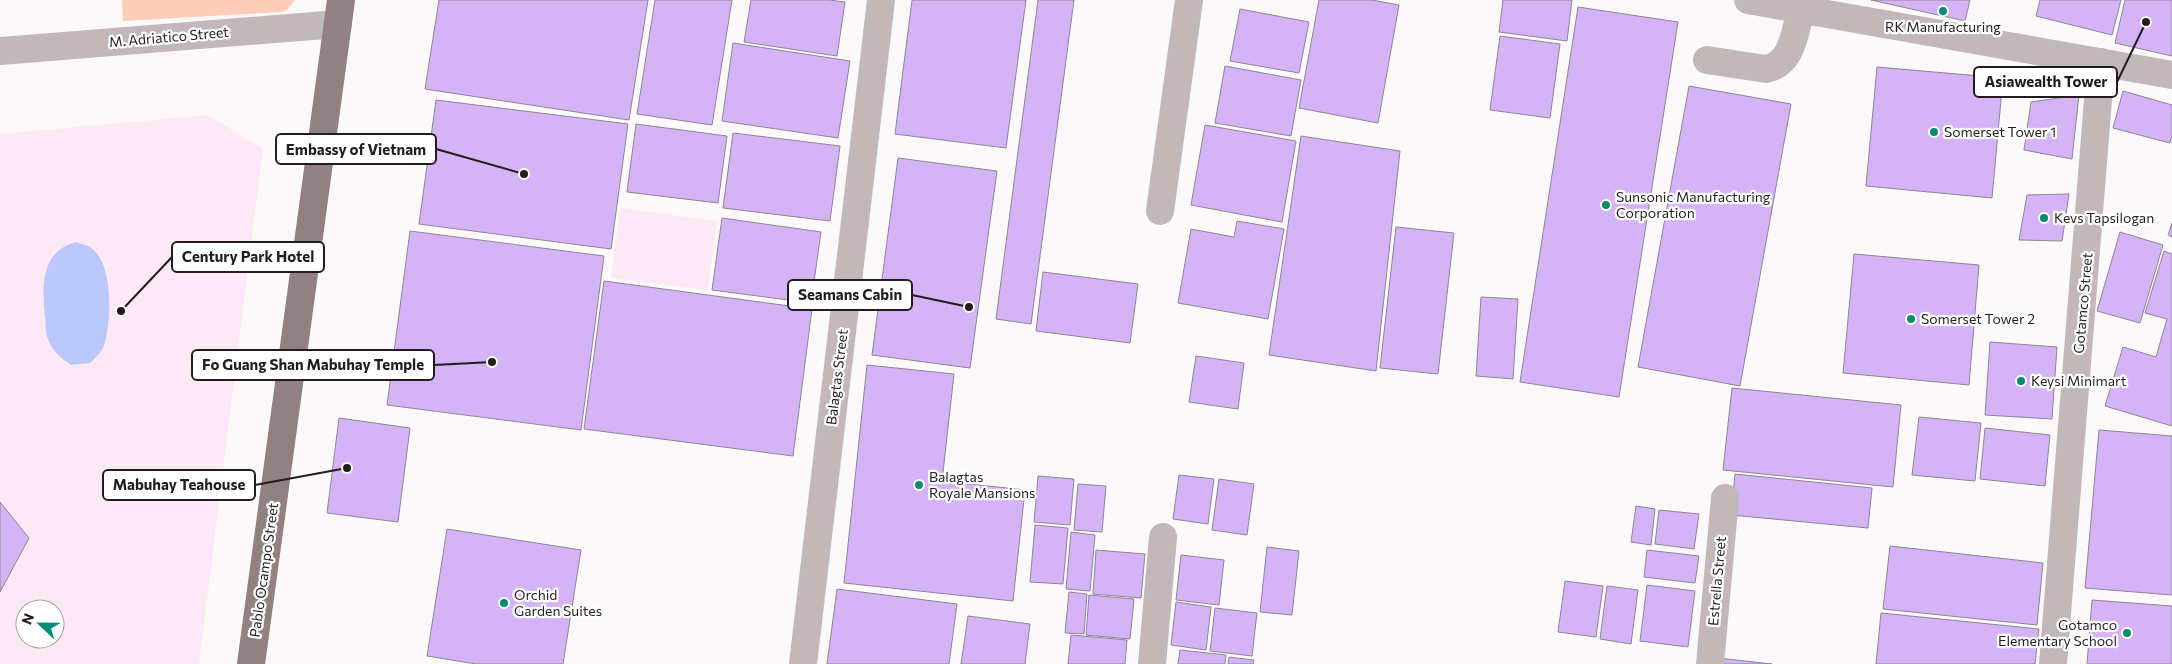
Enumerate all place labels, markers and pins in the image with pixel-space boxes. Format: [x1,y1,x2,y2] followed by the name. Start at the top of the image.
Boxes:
[1937,5,1949,17] marker: RK Manufacturing
[1885,18,2001,35] place label: RK Manufacturing
[1974,67,2117,97] callout: Asiawealth Tower
[1944,123,2056,140] place label: Somerset Tower 1
[1928,126,1940,138] marker: Somerset Tower 1
[276,134,436,164] callout: Embassy of Vietnam
[1616,188,1771,221] place label: Sunsonic Manufacturing Corporation
[1600,199,1612,211] marker: Sunsonic Manufacturing Corporation
[2054,209,2154,226] place label: Kevs Tapsilogan
[2038,212,2050,224] marker: Kevs Tapsilogan
[172,242,324,272] callout: Century Park Hotel
[788,280,912,310] callout: Seamans Cabin
[1921,310,2035,327] place label: Somerset Tower 2
[1905,313,1917,325] marker: Somerset Tower 2
[192,350,434,380] callout: Fo Guang Shan Mabuhay Temple
[2031,372,2127,389] place label: Keysi Minimart
[2015,375,2027,387] marker: Keysi Minimart
[929,468,1035,501] place label: Balagtas Royale Mansions
[103,470,255,500] callout: Mabuhay Teahouse
[913,479,925,491] marker: Balagtas Royale Mansions
[514,586,602,619] place label: Orchid Garden Suites
[498,597,510,609] marker: Orchid Garden Suites
[1998,616,2117,649] place label: Gotamco Elementary School
[2121,627,2133,639] marker: Gotamco Elementary School

